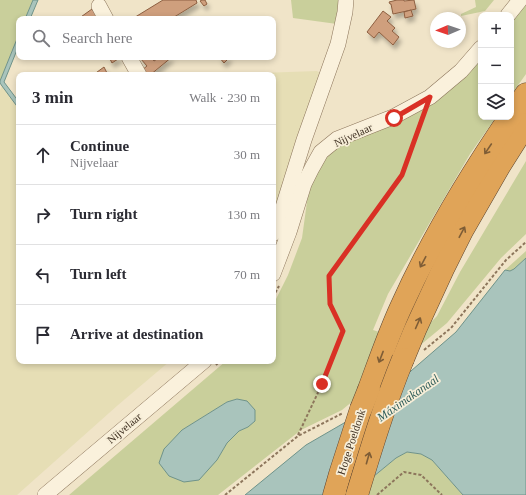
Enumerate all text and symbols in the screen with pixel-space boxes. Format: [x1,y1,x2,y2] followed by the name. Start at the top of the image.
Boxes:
[430,12,466,48] north arrow
[478,12,514,120] map controls
[478,12,514,48] button: +
[16,16,276,60] search box
[30,27,52,49] icon: search
[62,30,132,46] text: Search here
[478,48,514,84] button: −
[478,84,514,120] button: layers
[32,88,73,107] text: 3 min
[189,90,260,105] text: Walk · 230 m
[385,109,403,127] route start
[332,121,374,149] street label: Nijvelaar
[70,138,129,154] text: Continue
[32,144,54,166] icon: ahead
[484,144,493,155] one-way arrow
[234,147,260,162] text: 30 m
[70,155,118,170] text: Nijvelaar
[32,204,54,226] icon: right
[70,206,137,222] text: Turn right
[227,207,260,222] text: 130 m
[459,226,466,238] one-way arrow
[419,256,427,268] one-way arrow
[32,264,54,286] icon: left
[70,266,127,282] text: Turn left
[234,267,260,282] text: 70 m
[415,317,422,329] one-way arrow
[32,324,54,346] icon: arrive
[70,326,203,342] text: Arrive at destination
[377,351,384,363] one-way arrow
[374,371,442,425] water label: Máximakanaal
[313,375,331,393] route end
[335,407,367,476] street label: Hoge Poeldonk
[104,410,144,446] street label: Nijvelaar
[365,451,372,464] one-way arrow

